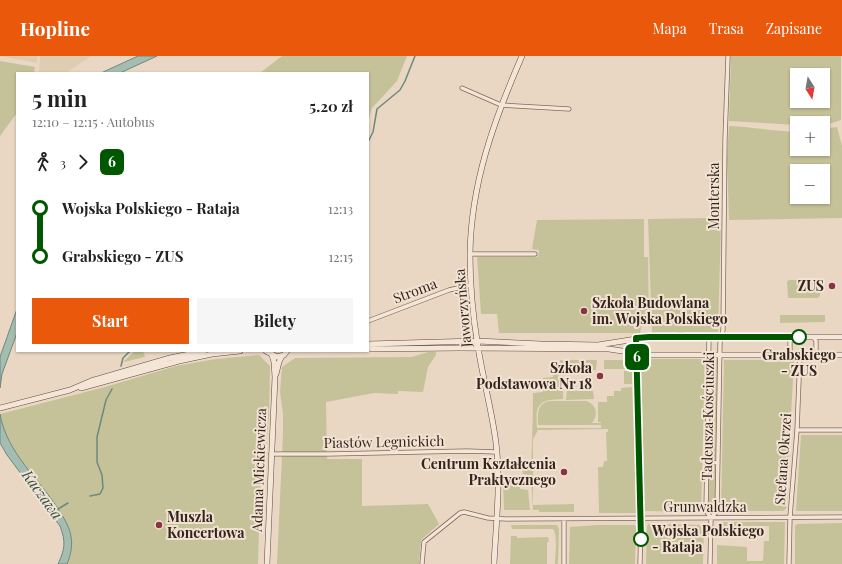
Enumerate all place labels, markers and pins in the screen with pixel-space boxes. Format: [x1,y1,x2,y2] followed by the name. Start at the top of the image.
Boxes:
[798,276,824,295] place label: ZUS
[827,281,837,291] marker: ZUS
[592,293,728,328] place label: Szkoła Budowlana im. Wojska Polskiego
[579,306,589,316] marker: Szkoła Budowlana im. Wojska Polskiego
[791,329,807,345] marker: Grabskiego - ZUS
[762,345,836,380] place label: Grabskiego - ZUS
[476,358,593,393] place label: Szkoła Podstawowa Nr 18
[595,371,605,381] marker: Szkoła Podstawowa Nr 18
[421,454,557,489] place label: Centrum Kształcenia Praktycznego
[559,467,569,477] marker: Centrum Kształcenia Praktycznego
[167,507,245,542] place label: Muszla Koncertowa
[154,520,164,530] marker: Muszla Koncertowa
[651,521,764,556] place label: Wojska Polskiego - Rataja
[633,531,649,547] marker: Wojska Polskiego - Rataja

